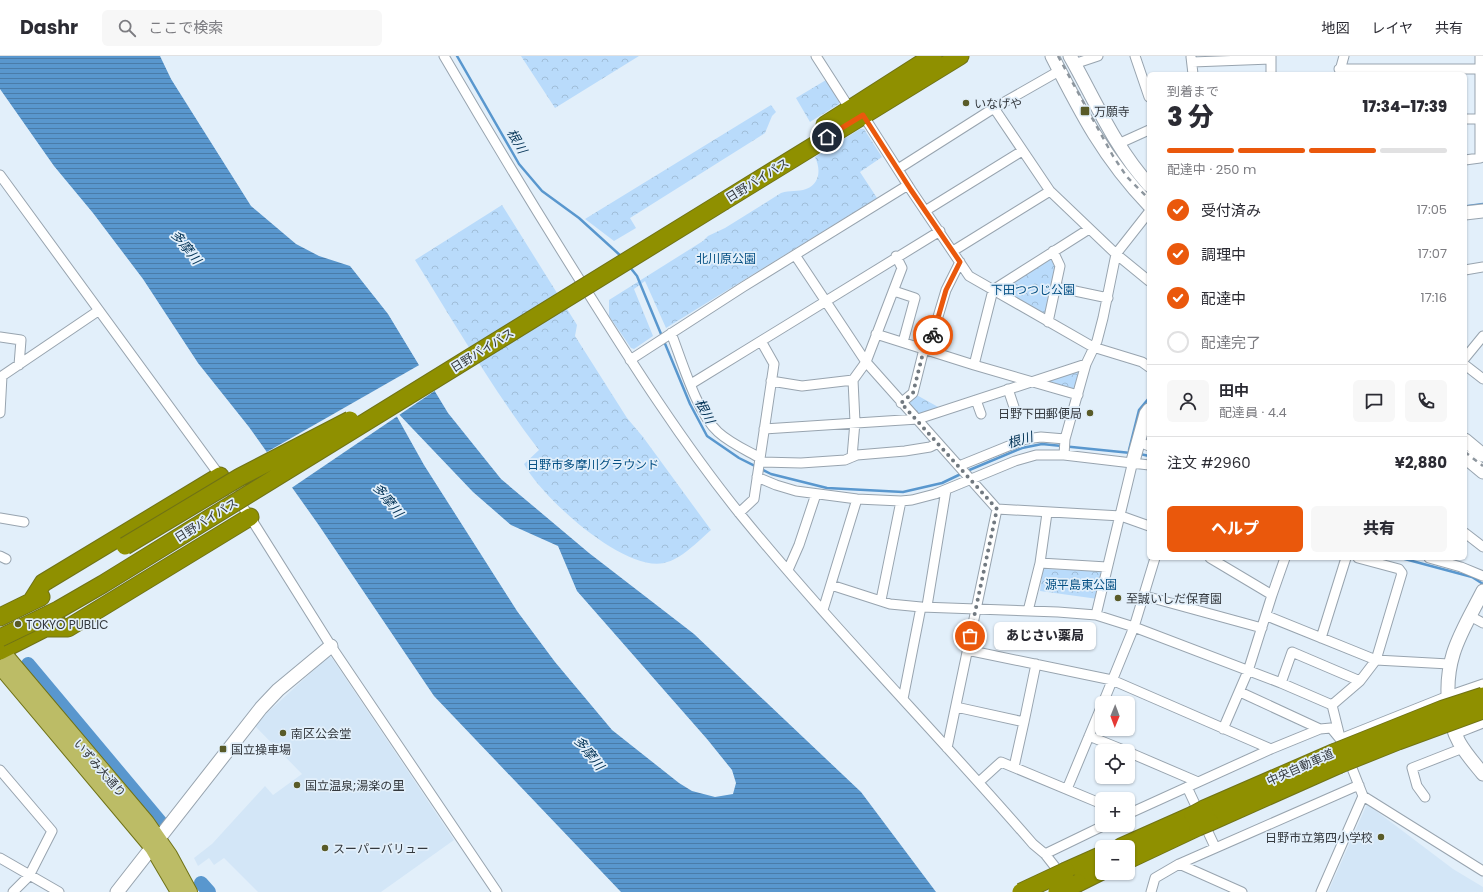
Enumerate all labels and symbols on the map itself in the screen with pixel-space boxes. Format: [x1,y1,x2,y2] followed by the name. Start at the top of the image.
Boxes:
[974,95,1022,112] place label: いなげや
[961,98,971,108] marker: いなげや
[1094,103,1130,120] place label: 万願寺
[1079,105,1091,117] marker: 万願寺
[810,120,844,154] pin
[502,125,533,159] water label: 根川
[722,154,792,206] street label: 日野バイパス
[166,226,207,270] water label: 多摩川
[696,250,756,267] park label: 北川原公園
[991,281,1075,298] park label: 下田つつじ公園
[913,315,953,355] courier
[447,324,517,376] street label: 日野バイパス
[691,395,720,429] water label: 根川
[998,405,1082,422] place label: 日野下田郵便局
[1085,408,1095,418] marker: 日野下田郵便局
[1005,427,1037,453] water label: 根川
[527,456,659,473] park label: 日野市多摩川グラウンド
[368,479,409,523] water label: 多摩川
[171,494,241,546] street label: 日野バイパス
[1045,576,1117,593] park label: 源平島東公園
[1126,590,1222,607] place label: 至誠いしだ保育園
[1113,593,1123,603] marker: 至誠いしだ保育園
[26,616,109,633] place label: TOKYO PUBLIC
[13,619,23,629] marker: TOKYO PUBLIC
[953,619,987,653] pin
[994,622,1096,650] callout: あじさい薬局
[1095,696,1135,736] north arrow
[291,725,351,742] place label: 南区公会堂
[278,728,288,738] marker: 南区公会堂
[569,732,610,776] water label: 多摩川
[70,735,130,801] street label: いずみ大通り
[231,741,291,758] place label: 国立操車場
[218,744,228,754] marker: 国立操車場
[1264,745,1336,789] street label: 中央自動車道
[305,777,404,794] place label: 国立温泉;湯楽の里
[292,780,302,790] marker: 国立温泉;湯楽の里
[1265,829,1373,846] place label: 日野市立第四小学校
[1376,832,1386,842] marker: 日野市立第四小学校
[333,840,429,857] place label: スーパーバリュー
[320,843,330,853] marker: スーパーバリュー

